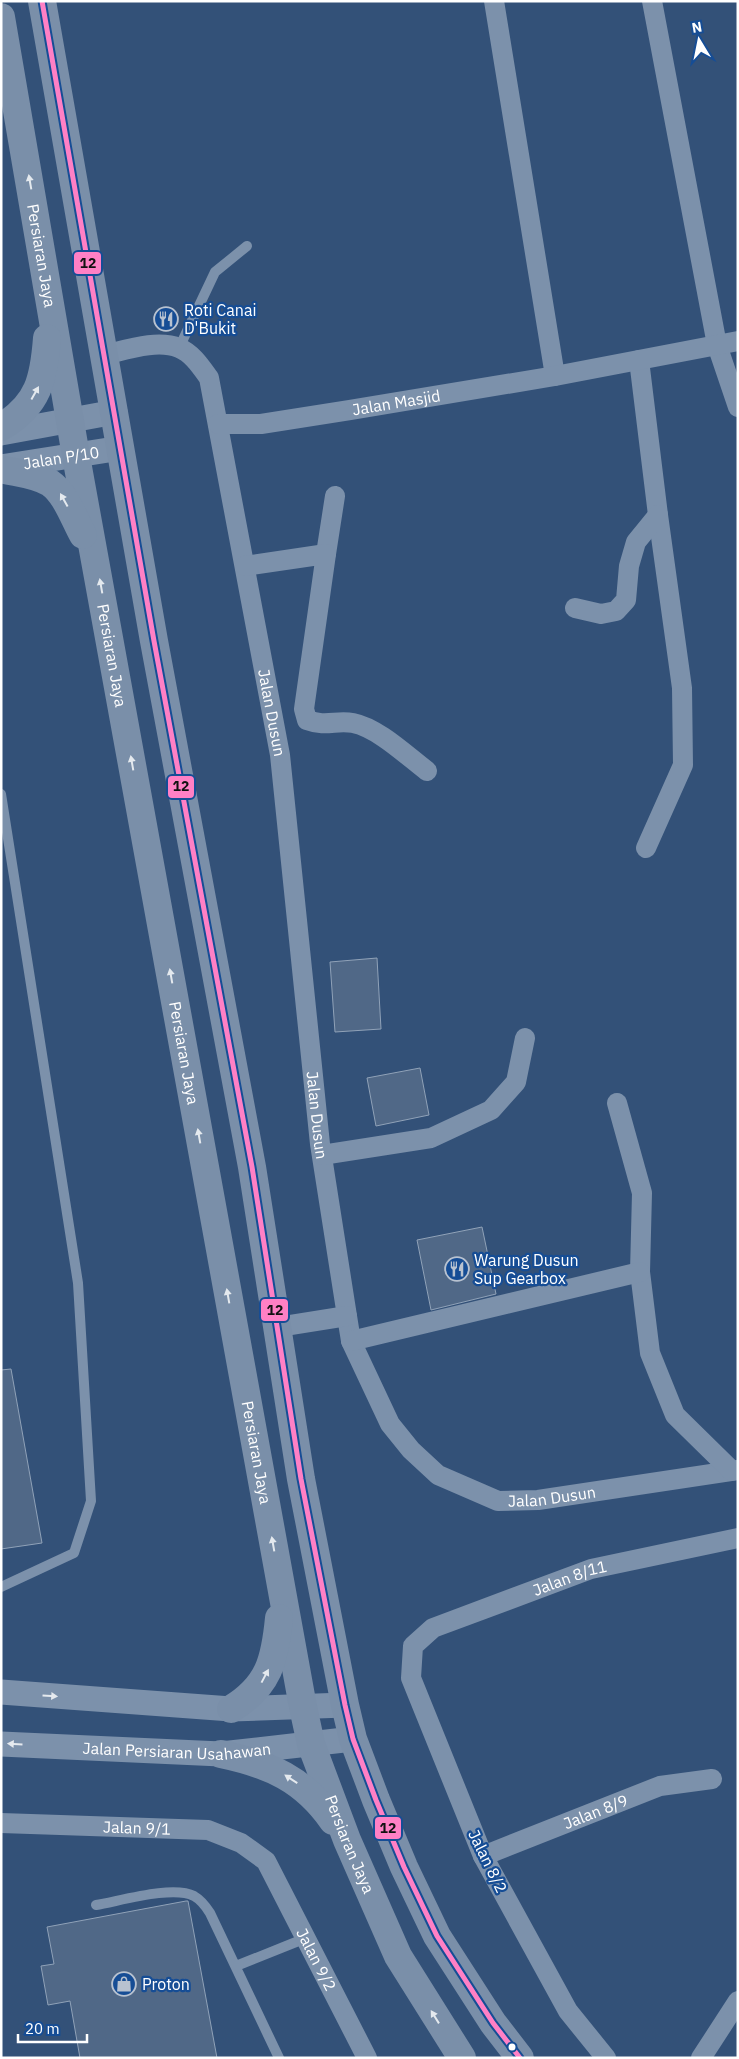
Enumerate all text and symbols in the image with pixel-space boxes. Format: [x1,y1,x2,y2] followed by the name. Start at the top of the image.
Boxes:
[674,15,724,65] north arrow
[690,17,703,37] text: N
[25,173,33,189] one-way arrow
[23,202,60,309] street label: Persiaran Jaya
[73,251,102,275] line badge: 12
[80,254,96,272] text: 12
[184,300,256,338] place label: Roti Canai D'Bukit
[153,306,179,332] restaurant icon: Roti Canai D'Bukit
[31,385,39,400] one-way arrow
[351,385,442,419] street label: Jalan Masjid
[22,442,101,473] street label: Jalan P/10
[60,493,68,508] one-way arrow
[96,578,104,594] one-way arrow
[93,602,131,709] street label: Persiaran Jaya
[254,667,290,758] street label: Jalan Dusun
[128,755,136,771] one-way arrow
[167,775,195,799] line badge: 12
[173,777,189,795] text: 12
[166,967,174,983] one-way arrow
[165,1000,204,1107] street label: Persiaran Jaya
[303,1070,332,1160] street label: Jalan Dusun
[195,1127,203,1143] one-way arrow
[474,1250,579,1288] place label: Warung Dusun Sup Gearbox
[444,1256,470,1282] restaurant icon: Warung Dusun Sup Gearbox
[223,1287,231,1303] one-way arrow
[260,1298,289,1322] line badge: 12
[267,1301,283,1319] text: 12
[238,1399,276,1506] street label: Persiaran Jaya
[508,1481,597,1511] street label: Jalan Dusun
[268,1536,276,1552] one-way arrow
[530,1556,609,1600] street label: Jalan 8/11
[261,1669,270,1683] one-way arrow
[42,1692,58,1700] one-way arrow
[82,1738,272,1764] street label: Jalan Persiaran Usahawan
[7,1740,23,1748] one-way arrow
[284,1774,298,1784] one-way arrow
[560,1790,631,1833] street label: Jalan 8/9
[321,1792,379,1897] street label: Persiaran Jaya
[103,1816,171,1839] street label: Jalan 9/1
[374,1816,402,1840] line badge: 12
[380,1819,396,1837] text: 12
[464,1826,512,1896] street label: Jalan 8/2
[292,1925,341,1994] street label: Jalan 9/2
[111,1971,137,1997] shop icon: Proton
[142,1974,190,1994] place label: Proton
[431,2011,440,2024] one-way arrow
[18,2012,86,2044] scale bar
[25,2019,60,2038] text: 20 m
[507,2042,517,2052] unlabelled marker

